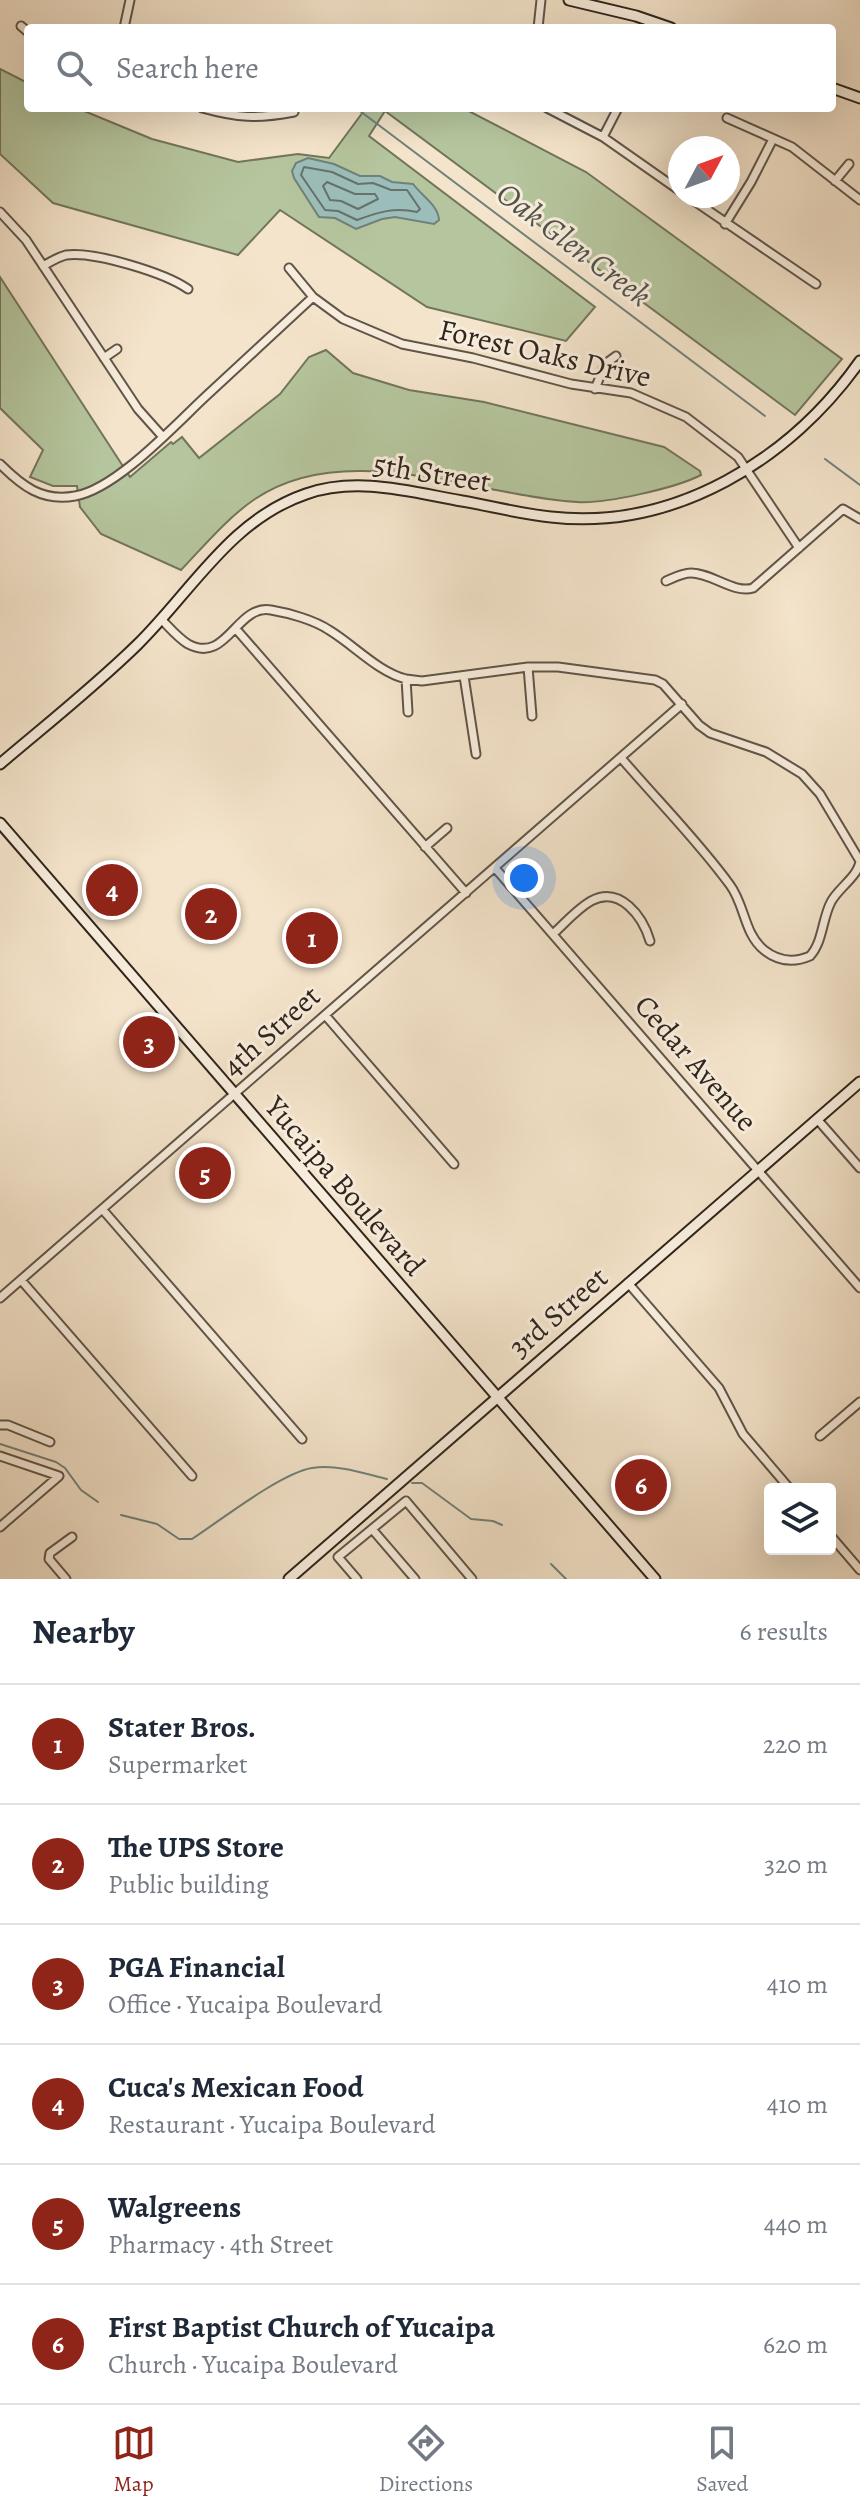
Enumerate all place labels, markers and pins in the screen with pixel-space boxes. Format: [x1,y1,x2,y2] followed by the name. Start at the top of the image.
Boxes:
[86,860,138,920] pin: 4
[185,884,237,944] pin: 2
[286,908,338,968] pin: 1
[123,1012,175,1072] pin: 3
[179,1143,231,1203] pin: 5
[615,1455,667,1515] pin: 6

